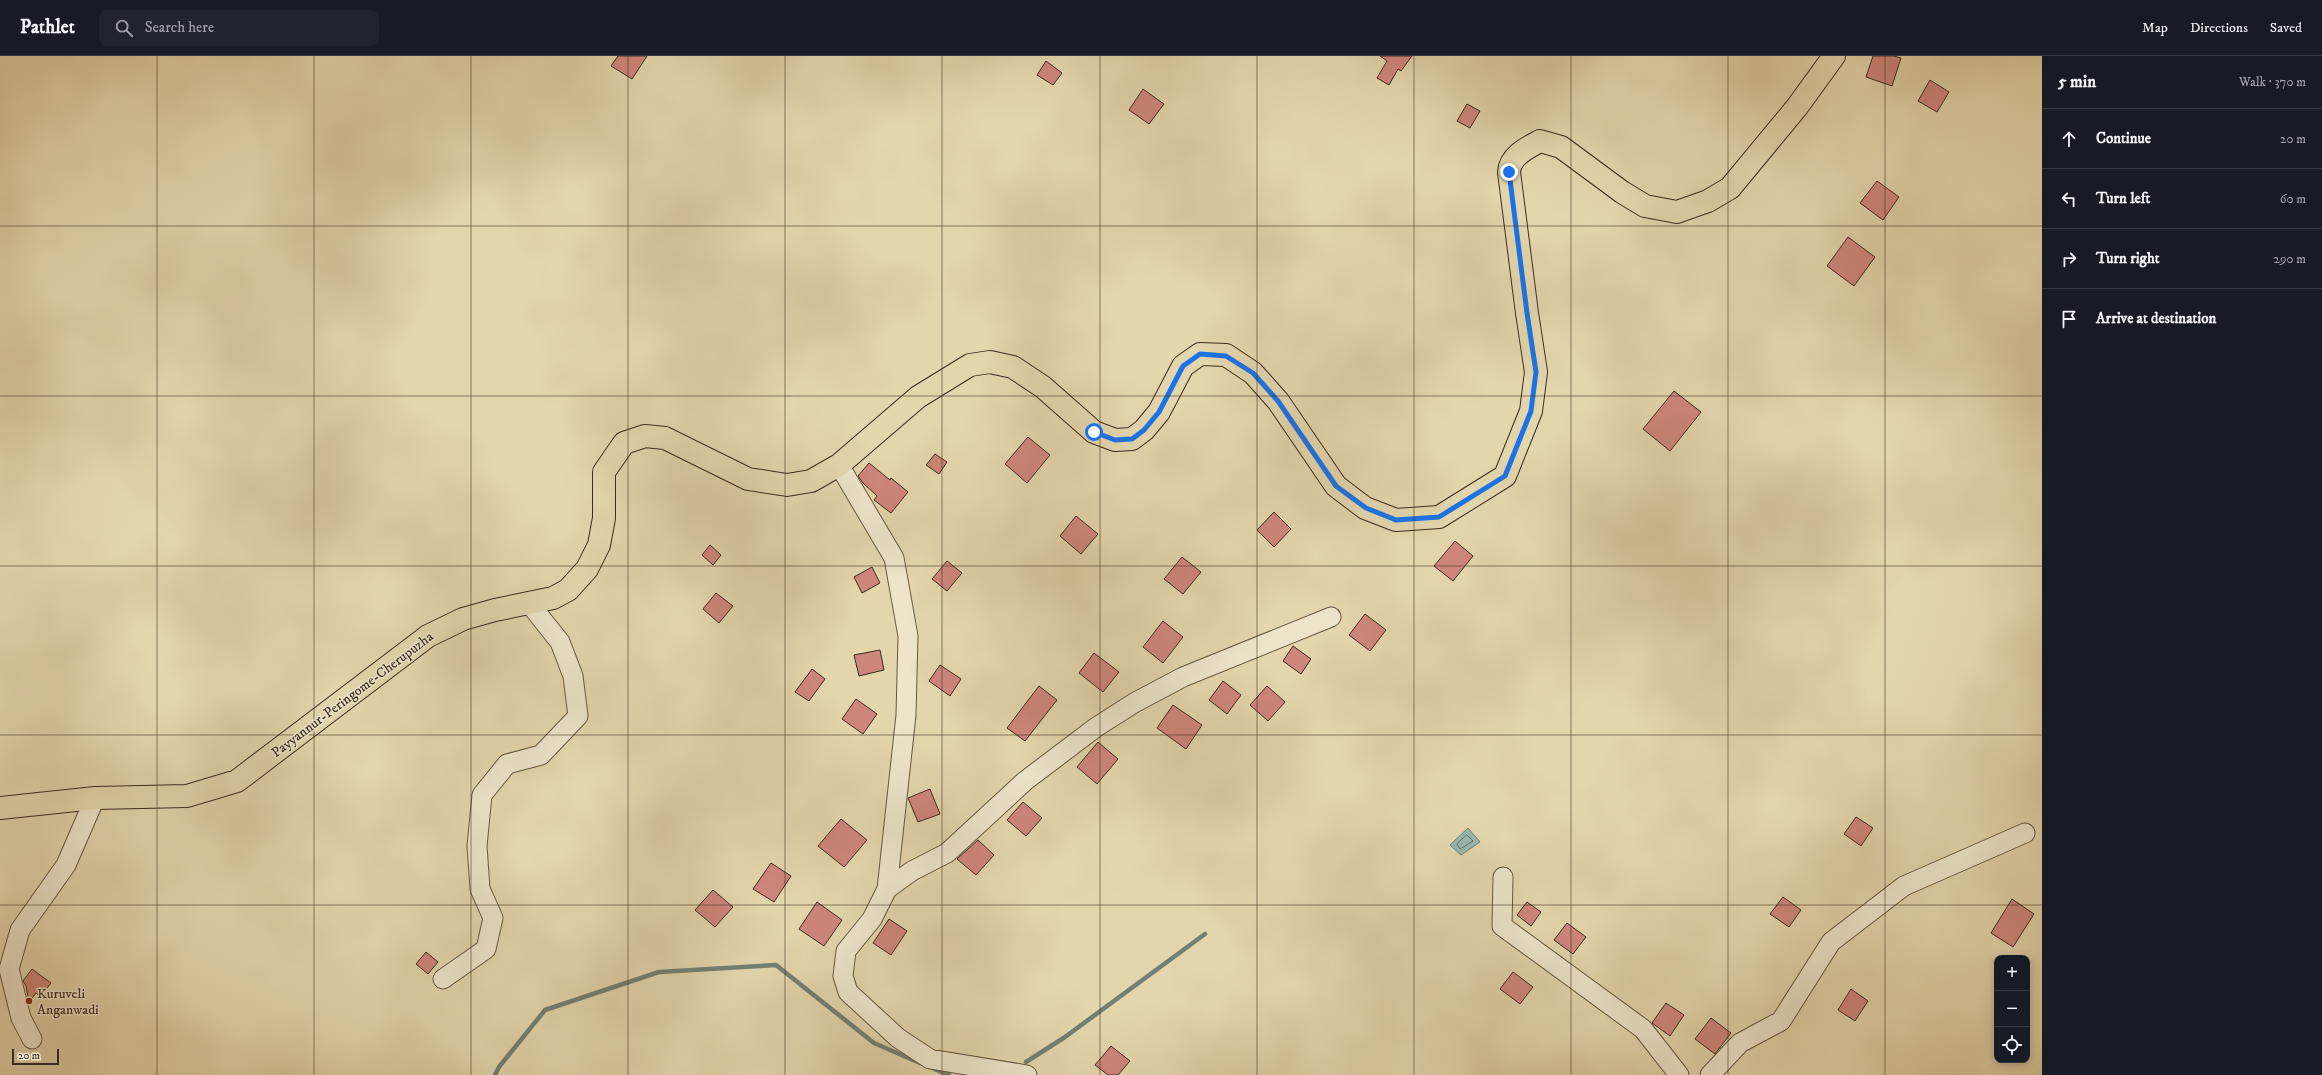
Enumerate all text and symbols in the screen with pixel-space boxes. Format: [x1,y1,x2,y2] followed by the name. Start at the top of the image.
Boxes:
[99,10,379,46] search box
[20,16,75,39] text: Pathlet
[113,17,135,39] icon: search
[145,18,214,37] text: Search here
[2142,19,2168,37] text: Map
[2190,19,2248,37] text: Directions
[2270,19,2302,37] text: Saved
[2058,71,2096,93] text: 5 min
[2239,74,2306,90] text: Walk · 370 m
[2058,128,2080,150] icon: ahead
[2096,129,2151,148] text: Continue
[2280,131,2306,147] text: 20 m
[1500,163,1518,181] route end
[2058,188,2080,210] icon: left
[2096,189,2150,208] text: Turn left
[2280,191,2306,207] text: 60 m
[2058,248,2080,270] icon: right
[2096,249,2159,268] text: Turn right
[2274,251,2306,267] text: 290 m
[2058,308,2080,330] icon: arrive
[2096,309,2216,328] text: Arrive at destination
[1085,423,1103,441] route start
[268,628,437,762] street label: Payyannur-Peringome-Cherupuzha
[1994,955,2030,1063] map controls
[1994,955,2030,991] button: +
[37,985,99,1019] place label: Kuruveli Anganwadi
[1994,991,2030,1027] button: −
[24,996,34,1006] marker: Kuruveli Anganwadi
[1994,1027,2030,1063] button: locate
[12,1047,59,1066] scale bar
[18,1049,40,1063] text: 20 m

